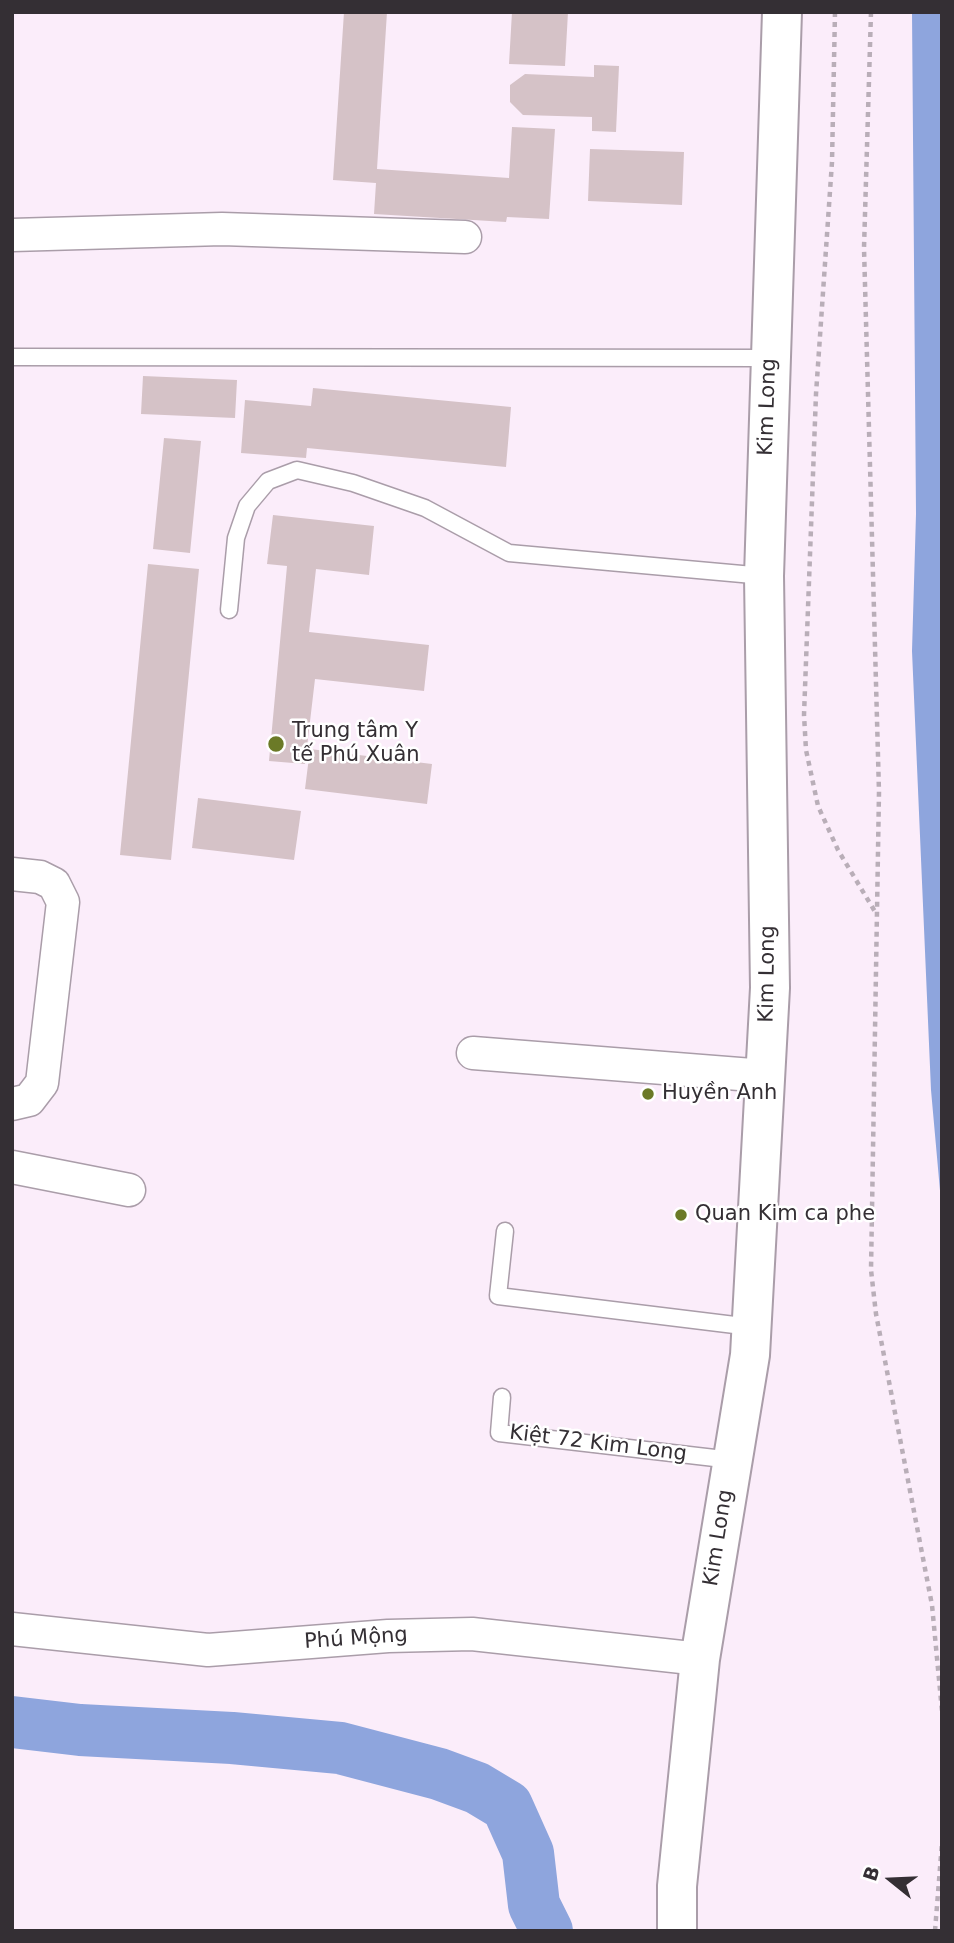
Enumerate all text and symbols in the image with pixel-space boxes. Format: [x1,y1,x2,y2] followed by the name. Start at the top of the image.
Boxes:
[754,358,782,456] street label: Kim Long
[292,719,420,769] place label: Trung tâm Y tế Phú Xuân
[266,734,286,754] marker: Trung tâm Y tế Phú Xuân
[755,925,781,1023] street label: Kim Long
[662,1081,777,1107] place label: Huyền Anh
[640,1086,656,1102] marker: Huyền Anh
[695,1202,875,1228] place label: Quan Kim ca phe
[673,1207,689,1223] marker: Quan Kim ca phe
[508,1421,688,1467] street label: Kiệt 72 Kim Long
[699,1488,739,1588] street label: Kim Long
[303,1623,409,1655] street label: Phú Mộng
[856,1845,926,1915] north arrow
[858,1863,884,1884] text: B

